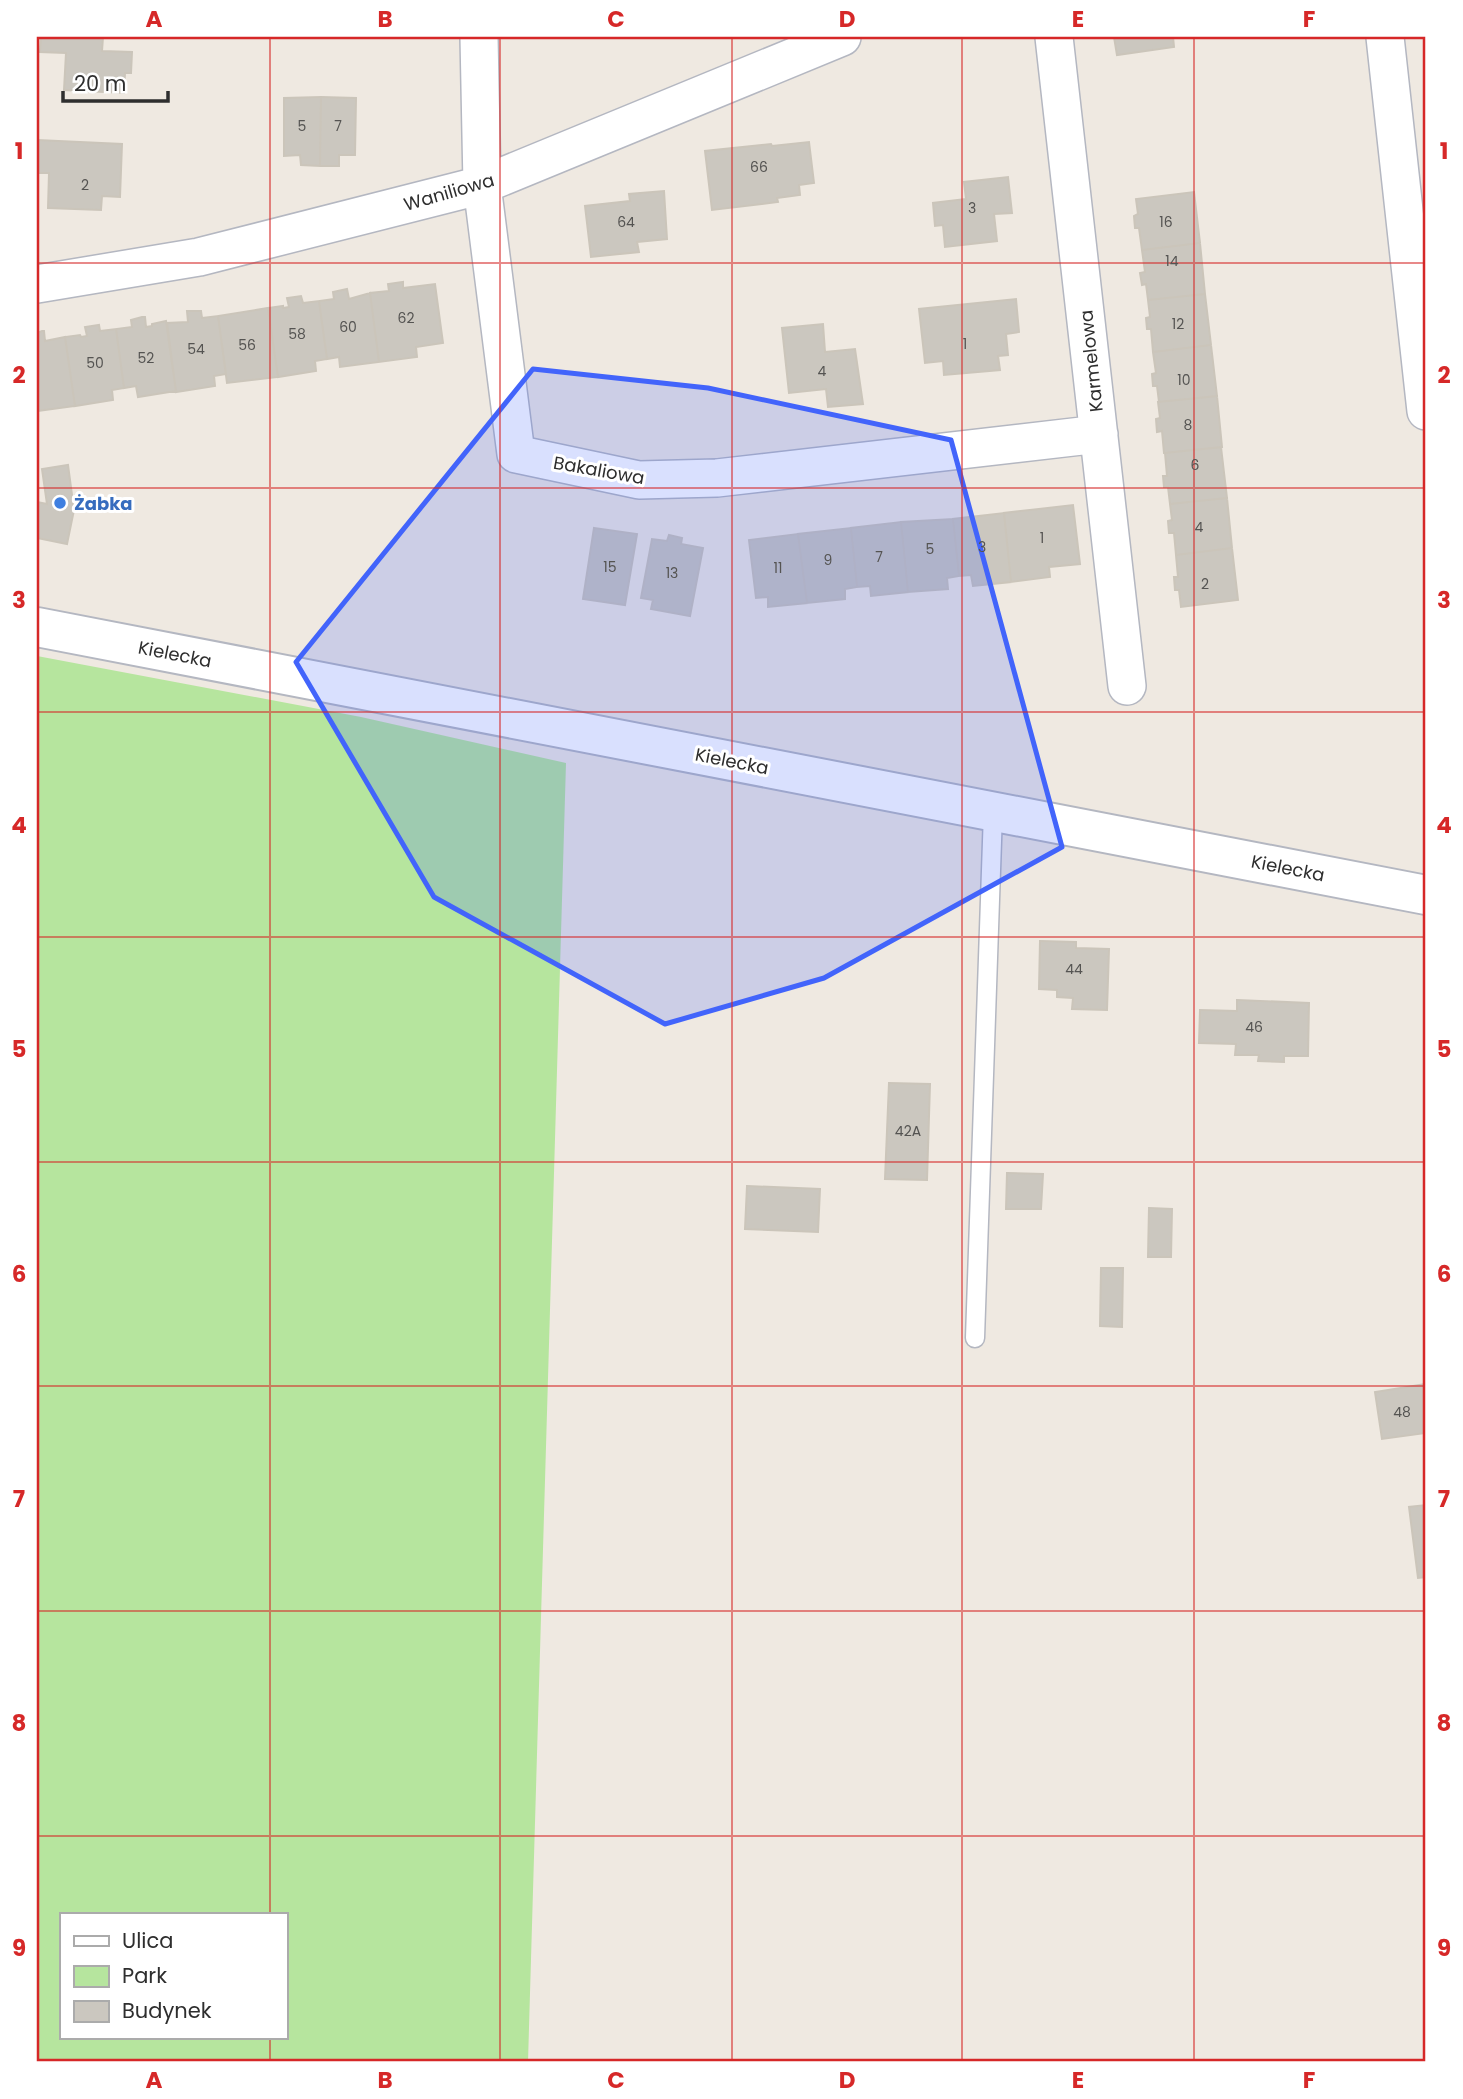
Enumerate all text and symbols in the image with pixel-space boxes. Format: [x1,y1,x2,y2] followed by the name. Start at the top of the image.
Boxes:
[146,3,163,35] text: A
[377,3,393,35] text: B
[607,3,625,35] text: C
[839,3,855,35] text: D
[1072,3,1084,35] text: E
[1303,3,1315,35] text: F
[63,60,168,104] scale bar
[74,69,127,98] text: 20 m
[298,116,306,136] house number: 5
[334,116,342,136] house number: 7
[15,135,23,167] text: 1
[1440,135,1448,167] text: 1
[750,157,768,177] house number: 66
[401,167,497,217] street label: Waniliowa
[81,175,89,195] house number: 2
[968,198,976,218] house number: 3
[617,212,635,232] house number: 64
[1159,212,1173,232] house number: 16
[1165,251,1179,271] house number: 14
[398,308,414,328] house number: 62
[1073,309,1109,413] street label: Karmelowa
[1172,314,1184,334] house number: 12
[339,317,357,337] house number: 60
[288,324,306,344] house number: 58
[963,334,967,354] house number: 1
[238,335,256,355] house number: 56
[187,339,205,359] house number: 54
[138,348,154,368] house number: 52
[86,353,104,373] house number: 50
[12,359,26,391] text: 2
[1437,359,1451,391] text: 2
[818,361,827,381] house number: 4
[1177,370,1191,390] house number: 10
[1184,415,1193,435] house number: 8
[552,450,646,490] street label: Bakaliowa
[1191,455,1200,475] house number: 6
[74,491,133,516] place label: Żabka
[52,495,68,511] marker: Żabka
[1195,517,1204,537] house number: 4
[1040,528,1044,548] house number: 1
[978,537,986,557] house number: 3
[926,539,934,559] house number: 5
[875,547,883,567] house number: 7
[824,550,832,570] house number: 9
[603,557,617,577] house number: 15
[774,558,782,578] house number: 11
[666,563,678,583] house number: 13
[1201,574,1209,594] house number: 2
[12,584,26,616] text: 3
[1437,584,1451,616] text: 3
[136,635,214,673] street label: Kielecka
[693,742,771,780] street label: Kielecka
[11,809,27,841] text: 4
[1436,809,1452,841] text: 4
[1249,849,1327,887] street label: Kielecka
[1065,959,1083,979] house number: 44
[1245,1017,1263,1037] house number: 46
[12,1033,26,1065] text: 5
[1437,1033,1451,1065] text: 5
[895,1121,921,1141] house number: 42A
[12,1258,26,1290] text: 6
[1437,1258,1451,1290] text: 6
[1393,1402,1411,1422] house number: 48
[13,1483,25,1515] text: 7
[1438,1483,1450,1515] text: 7
[12,1707,26,1739] text: 8
[1437,1707,1451,1739] text: 8
[60,1913,287,2039] legend
[122,1926,173,1955] text: Ulica
[12,1932,26,1964] text: 9
[1437,1932,1451,1964] text: 9
[122,1961,167,1990] text: Park
[122,1996,212,2025] text: Budynek
[146,2064,163,2096] text: A
[377,2064,393,2096] text: B
[607,2064,625,2096] text: C
[839,2064,855,2096] text: D
[1072,2064,1084,2096] text: E
[1303,2064,1315,2096] text: F

